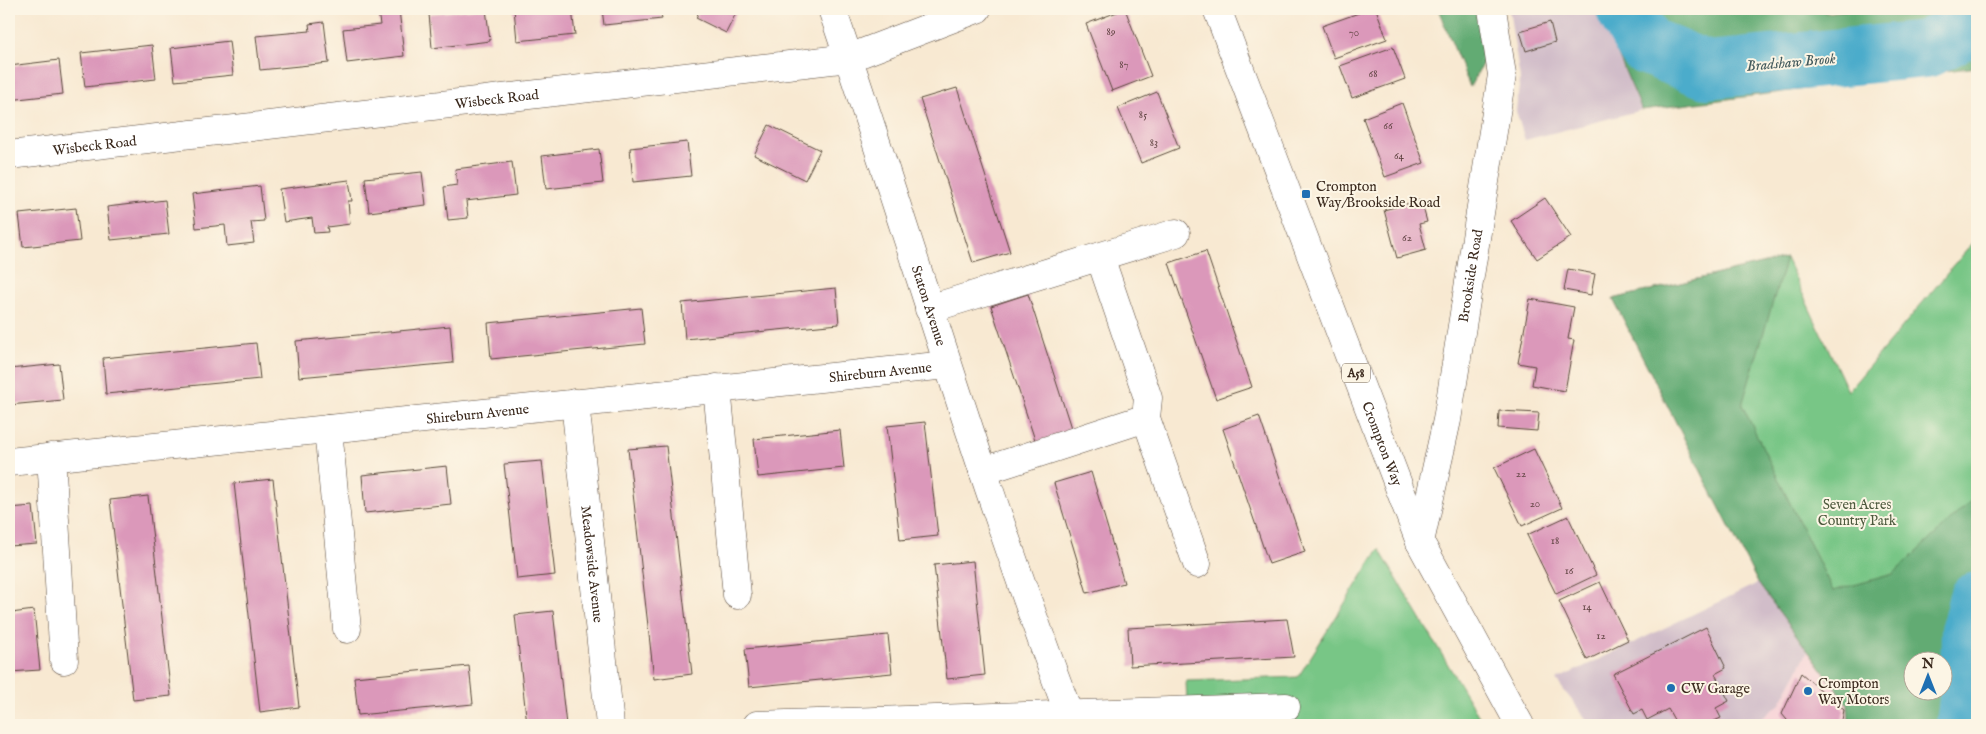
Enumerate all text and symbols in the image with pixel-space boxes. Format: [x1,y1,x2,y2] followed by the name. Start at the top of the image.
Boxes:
[1106,25,1116,39] house number: 89
[1349,26,1359,40] house number: 70
[1746,49,1837,76] water label: Bradshaw Brook
[1119,58,1129,72] house number: 87
[1369,67,1377,81] house number: 68
[454,86,540,113] street label: Wisbeck Road
[1139,108,1147,122] house number: 85
[1383,119,1393,133] house number: 66
[52,132,138,160] street label: Wisbeck Road
[1150,136,1158,150] house number: 83
[1394,149,1405,163] house number: 64
[1316,178,1441,212] place label: Crompton Way/Brookside Road
[1300,188,1312,200] marker: Crompton Way/Brookside Road
[1455,227,1487,324] street label: Brookside Road
[1402,231,1412,245] house number: 62
[907,263,950,349] street label: Staton Avenue
[828,359,933,387] street label: Shireburn Avenue
[1342,363,1370,382] road number: A58
[1357,399,1406,489] street label: Crompton Way
[425,400,530,429] street label: Shireburn Avenue
[1516,467,1526,481] house number: 22
[1818,496,1897,530] park label: Seven Acres Country Park
[1530,497,1540,511] house number: 20
[576,505,607,624] street label: Meadowside Avenue
[1551,534,1559,548] house number: 18
[1565,564,1574,578] house number: 16
[1582,600,1592,614] house number: 14
[1596,629,1606,643] house number: 12
[1904,652,1954,702] north arrow
[1921,655,1934,673] text: N
[1818,675,1889,709] place label: Crompton Way Motors
[1681,680,1750,698] place label: CW Garage
[1665,682,1677,694] marker: CW Garage
[1802,685,1814,697] marker: Crompton Way Motors

